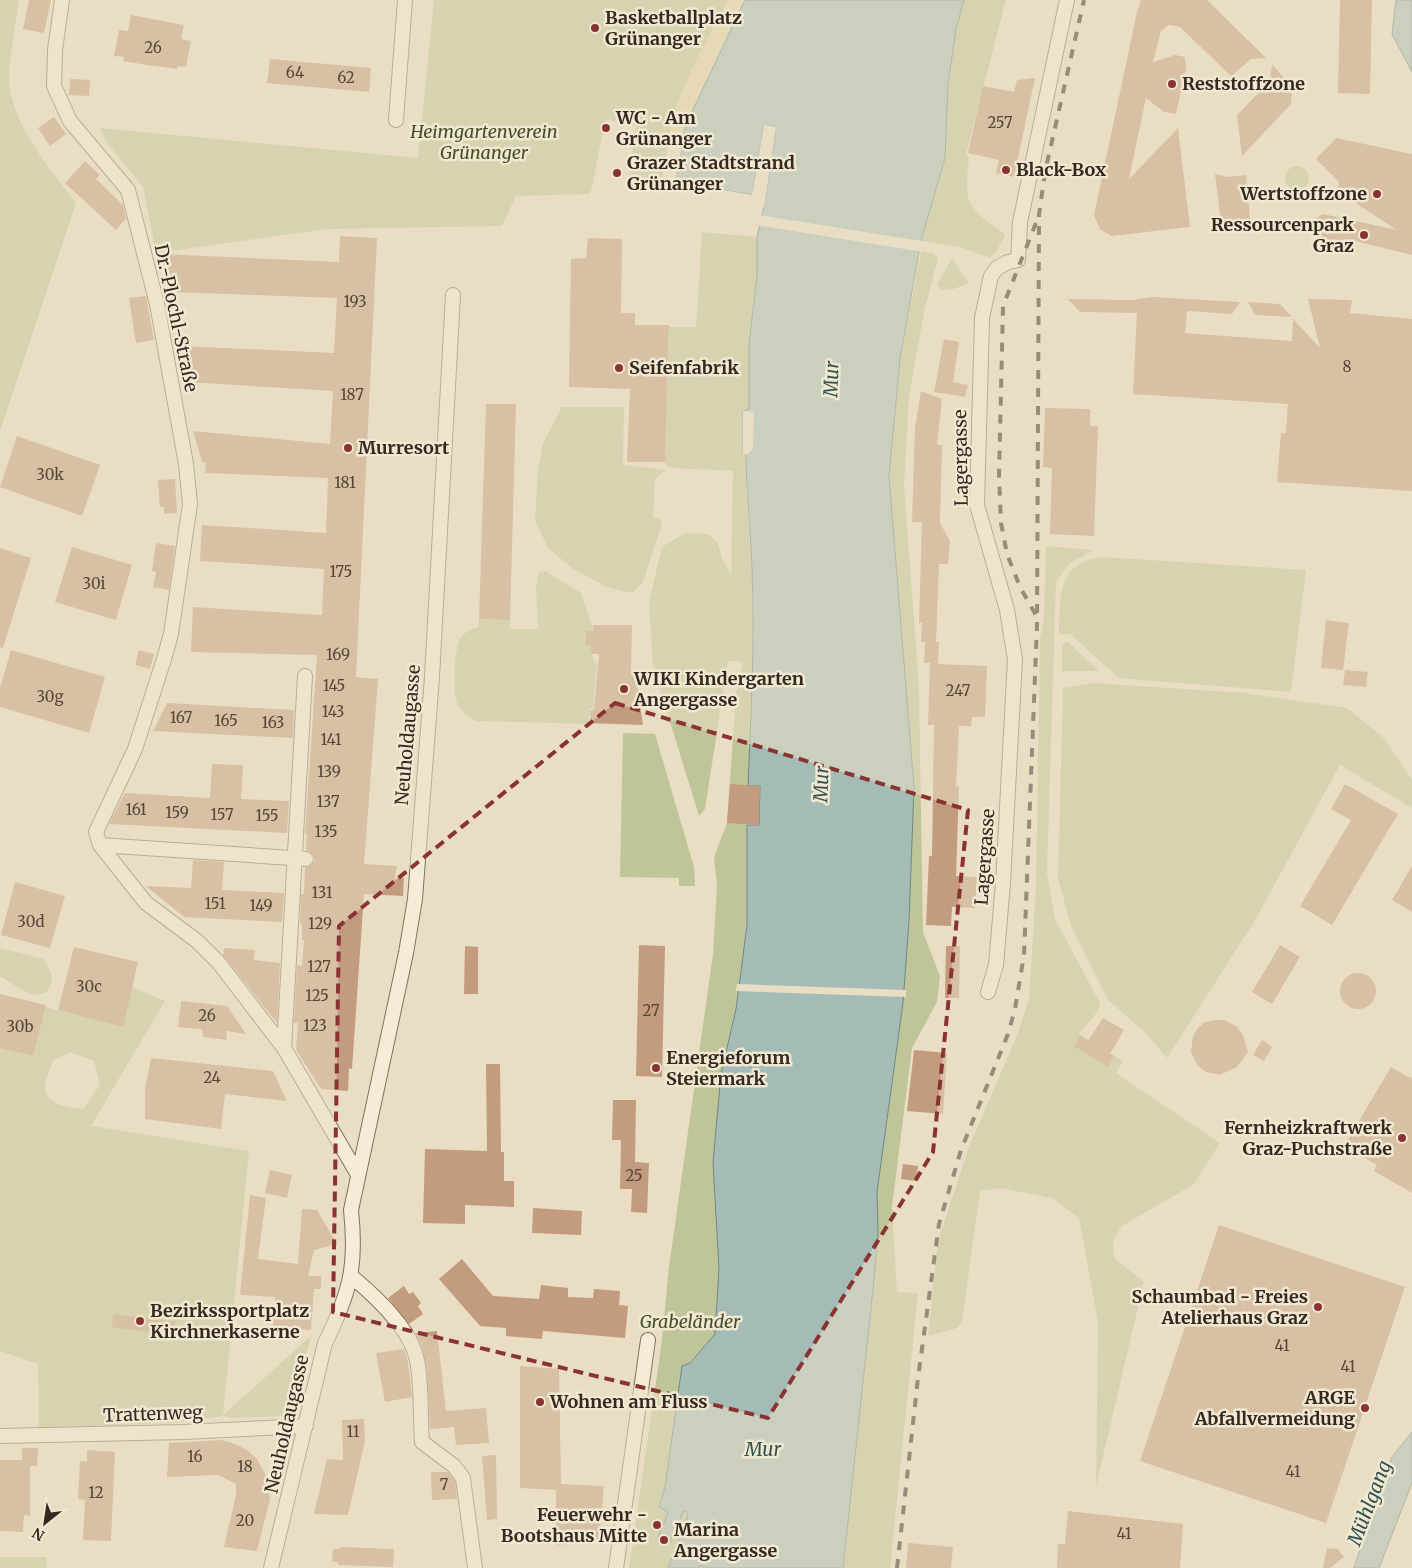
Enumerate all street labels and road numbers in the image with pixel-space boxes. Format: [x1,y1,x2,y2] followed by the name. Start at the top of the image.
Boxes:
[150,242,203,394] street label: Dr.-Plochl-Straße
[948,409,973,507] street label: Lagergasse
[390,664,425,806] street label: Neuholdaugasse
[970,808,999,906] street label: Lagergasse
[259,1353,314,1495] street label: Neuholdaugasse
[103,1400,204,1427] street label: Trattenweg

